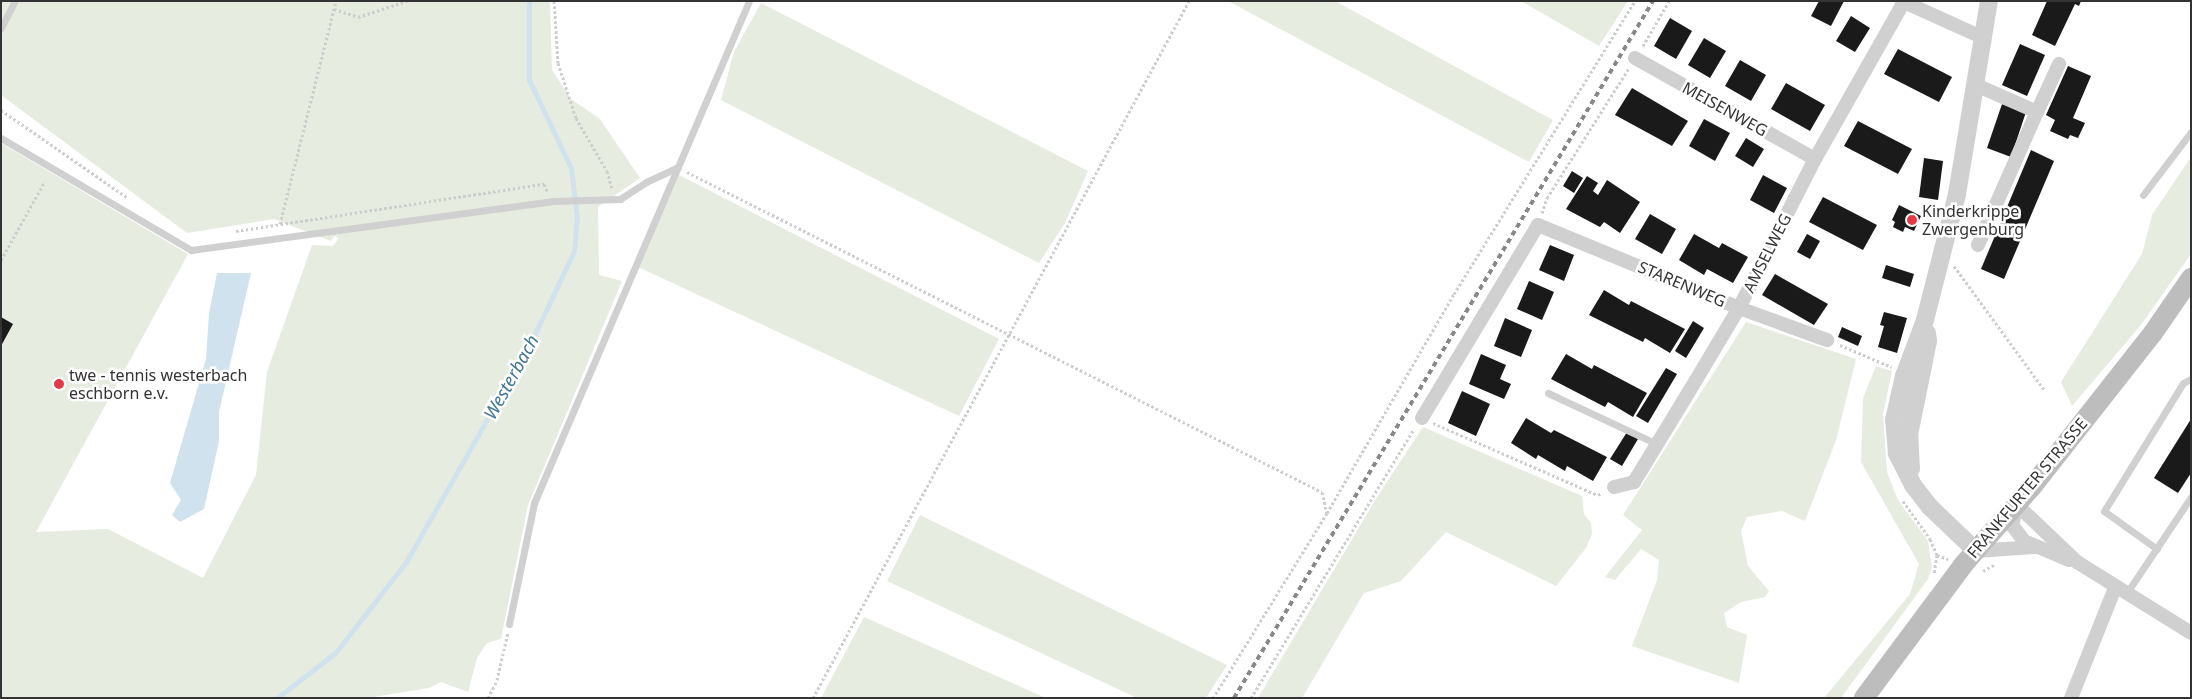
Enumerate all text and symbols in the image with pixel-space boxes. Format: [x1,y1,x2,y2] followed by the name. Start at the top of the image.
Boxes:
[1679,78,1771,140] street label: MEISENWEG
[1922,201,2024,239] place label: Kinderkrippe Zwergenburg
[1739,210,1795,296] street label: AMSELWEG
[1906,214,1918,226] marker: Kinderkrippe Zwergenburg
[1635,257,1729,311] street label: STARENWEG
[479,331,543,423] water label: Westerbach
[69,365,247,403] place label: twe - tennis westerbach eschborn e.v.
[53,378,65,390] marker: twe - tennis westerbach eschborn e.v.
[1963,414,2091,562] street label: FRANKFURTER STRASSE

